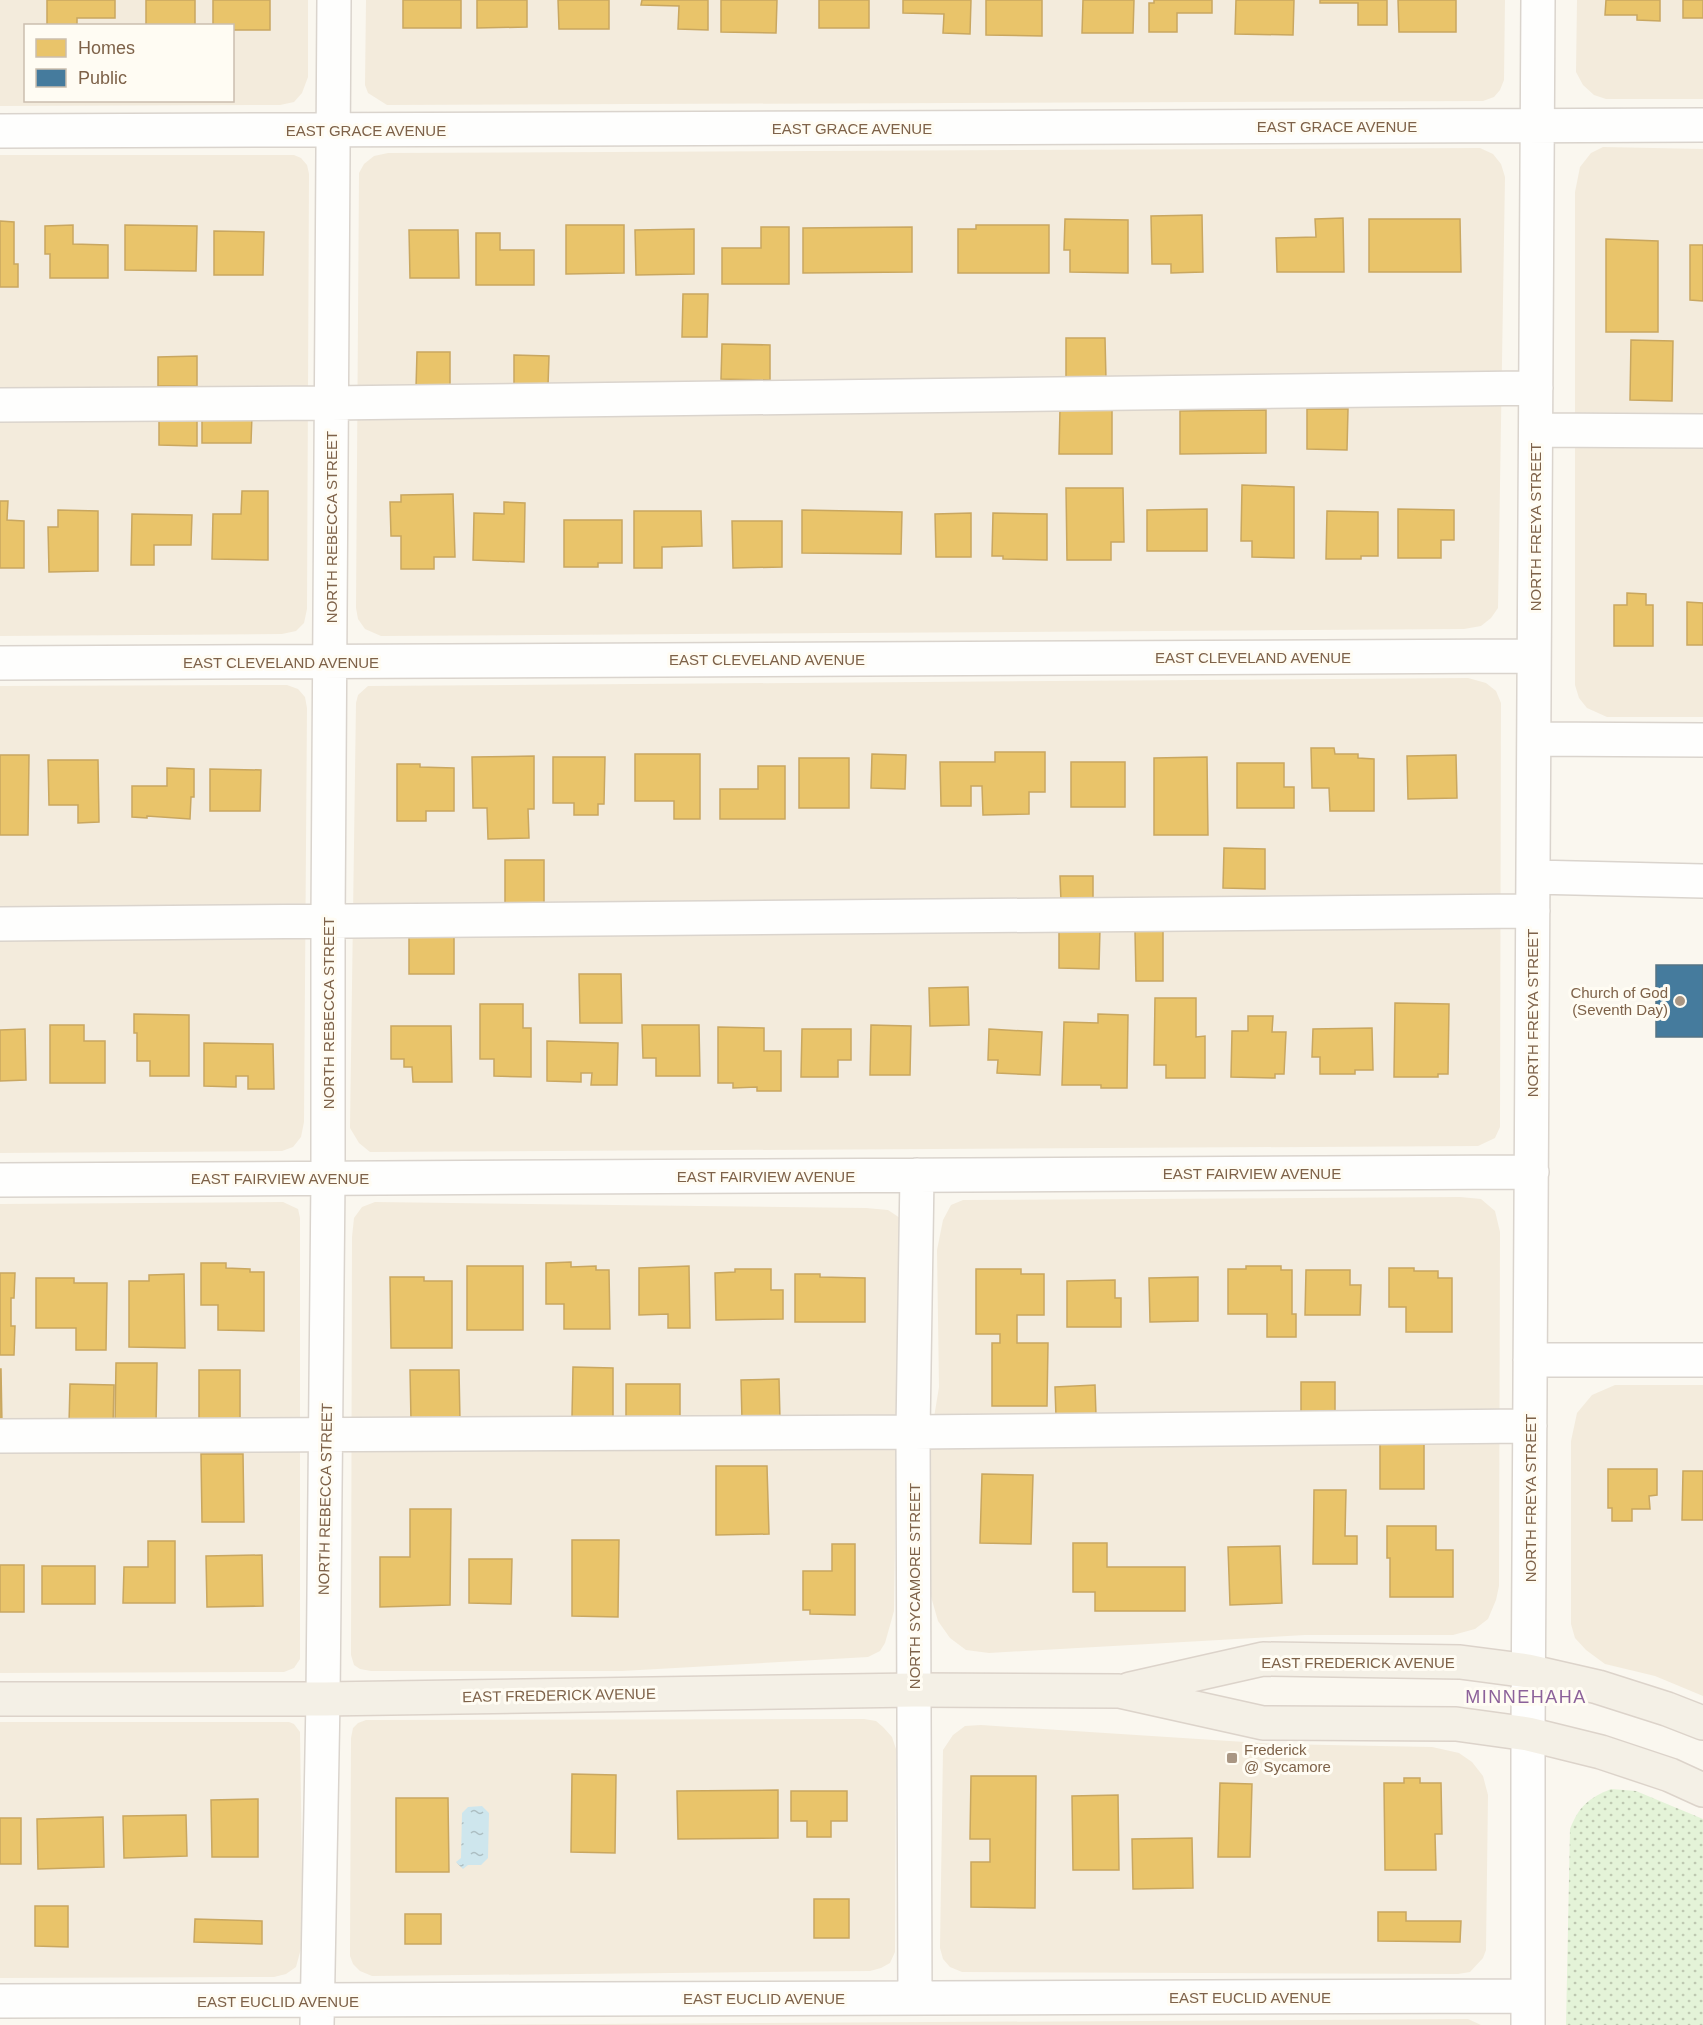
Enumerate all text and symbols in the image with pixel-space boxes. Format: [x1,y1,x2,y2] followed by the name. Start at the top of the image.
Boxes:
[24,24,234,102] legend
[78,38,135,58] text: Homes
[78,68,127,88] text: Public
[1257,118,1417,135] street label: EAST GRACE AVENUE
[772,120,932,137] street label: EAST GRACE AVENUE
[286,122,446,139] street label: EAST GRACE AVENUE
[323,431,340,623] street label: NORTH REBECCA STREET
[1527,443,1544,611] street label: NORTH FREYA STREET
[1155,649,1351,666] street label: EAST CLEVELAND AVENUE
[669,651,865,668] street label: EAST CLEVELAND AVENUE
[183,654,379,671] street label: EAST CLEVELAND AVENUE
[320,917,337,1109] street label: NORTH REBECCA STREET
[1524,929,1541,1097] street label: NORTH FREYA STREET
[1570,984,1668,1018] place label: Church of God (Seventh Day)
[1673,994,1687,1008] marker: Church of God (Seventh Day)
[1163,1165,1341,1182] street label: EAST FAIRVIEW AVENUE
[677,1168,855,1185] street label: EAST FAIRVIEW AVENUE
[191,1170,369,1187] street label: EAST FAIRVIEW AVENUE
[315,1403,335,1595] street label: NORTH REBECCA STREET
[1522,1414,1539,1582] street label: NORTH FREYA STREET
[906,1483,923,1689] street label: NORTH SYCAMORE STREET
[1261,1654,1455,1671] street label: EAST FREDERICK AVENUE
[462,1685,656,1705] street label: EAST FREDERICK AVENUE
[1465,1687,1587,1707] district label: MINNEHAHA
[1244,1741,1331,1775] place label: Frederick @ Sycamore
[1225,1751,1239,1765] marker: Frederick @ Sycamore
[1169,1989,1331,2006] street label: EAST EUCLID AVENUE
[683,1990,845,2007] street label: EAST EUCLID AVENUE
[197,1993,359,2010] street label: EAST EUCLID AVENUE

